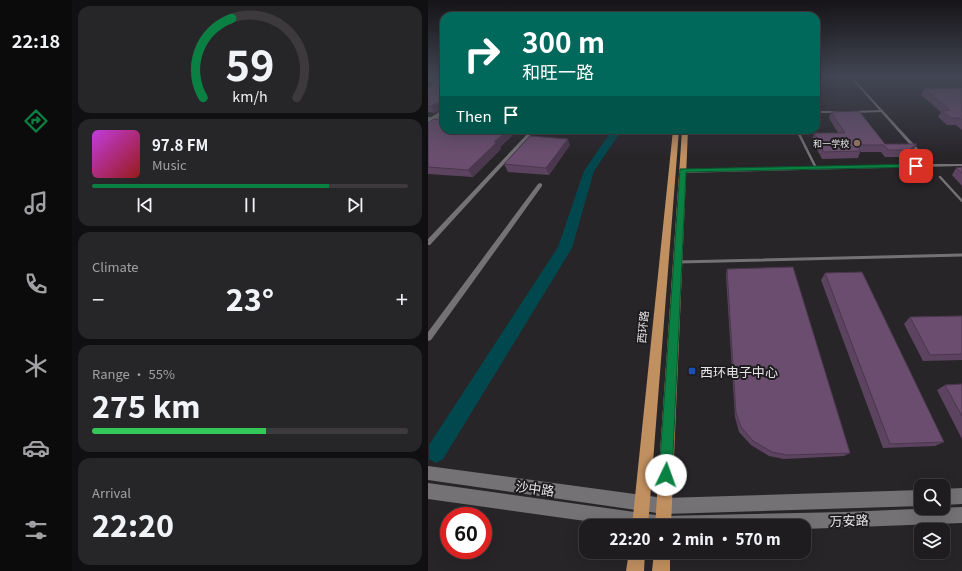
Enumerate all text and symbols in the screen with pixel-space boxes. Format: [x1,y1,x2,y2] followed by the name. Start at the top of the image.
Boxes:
[522,21,605,61] text: 300 m
[12,27,60,53] text: 22:18
[456,28,508,80] icon: right
[225,32,275,92] text: 59
[522,58,594,84] text: 和旺一路
[232,84,268,105] text: km/h
[500,104,522,126] icon: arrive
[456,105,492,126] text: Then
[22,107,50,135] icon: directions
[152,134,208,155] text: 97.8 FM
[813,137,850,150] place label: 和一学校
[852,138,862,148] marker: 和一学校
[899,149,933,183] pin
[152,155,187,174] text: Music
[905,155,927,177] icon: arrive
[22,189,50,217] icon: music
[134,194,156,216] icon: previous
[239,194,261,216] icon: pause
[344,194,366,216] icon: next
[92,257,139,276] text: Climate
[22,270,50,298] icon: phone
[226,276,274,320] text: 23°
[92,282,104,314] text: −
[396,282,408,314] text: +
[633,310,651,344] street label: 西环路
[22,352,50,380] icon: climate
[700,362,778,381] place label: 西环电子中心
[92,364,175,383] text: Range · 55%
[687,366,697,376] marker: 西环电子中心
[92,383,201,427] text: 275 km
[22,434,50,462] icon: car
[645,454,687,496] position arrow
[514,476,556,500] street label: 沙中路
[914,479,950,559] map controls
[914,479,950,515] button: search
[92,483,131,502] text: Arrival
[92,502,174,546] text: 22:20
[440,507,492,559] speed limit sign: 60
[829,510,869,530] street label: 万安路
[22,516,50,544] icon: filters
[914,523,950,559] button: layers
[609,528,781,549] text: 22:20 · 2 min · 570 m

